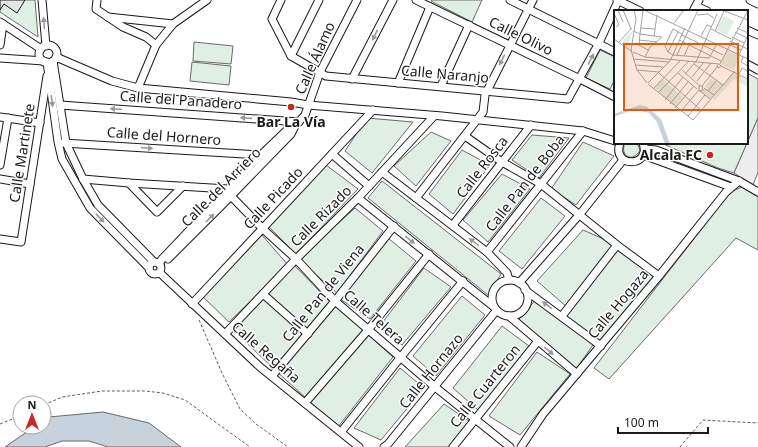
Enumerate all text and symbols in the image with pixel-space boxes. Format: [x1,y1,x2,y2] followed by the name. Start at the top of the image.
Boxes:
[614,10,748,144] inset map
[486,12,556,59] street label: Calle Olivo
[40,17,47,29] one-way arrow
[290,19,339,97] street label: Calle Álamo
[372,29,378,40] one-way arrow
[587,53,594,65] one-way arrow
[499,54,506,65] one-way arrow
[400,60,490,87] street label: Calle Naranjo
[119,86,243,113] street label: Calle del Panadero
[49,95,55,107] one-way arrow
[4,102,39,204] street label: Calle Martinete
[286,102,296,112] marker: Bar La Vía
[110,105,122,112] one-way arrow
[256,112,326,131] place label: Bar La Vía
[240,114,252,121] one-way arrow
[106,122,222,149] street label: Calle del Hornero
[481,130,568,235] street label: Calle Pan de Boba
[451,132,512,202] street label: Calle Rosca
[177,143,265,231] street label: Calle del Arriero
[141,145,153,152] one-way arrow
[640,145,702,164] place label: Alcala FC
[705,150,715,160] marker: Alcala FC
[239,162,307,233] street label: Calle Picado
[286,181,355,250] street label: Calle Rizado
[95,213,105,223] one-way arrow
[205,213,215,223] one-way arrow
[405,235,416,244] one-way arrow
[469,238,480,246] one-way arrow
[277,240,368,346] street label: Calle Pan de Viena
[583,265,652,342] street label: Calle Hogaza
[340,285,409,348] street label: Calle Telera
[542,301,553,309] one-way arrow
[228,317,305,387] street label: Calle Regaña
[394,329,467,412] street label: Calle Hornazo
[445,340,524,431] street label: Calle Cuarteron
[544,346,554,355] one-way arrow
[12,395,52,435] north arrow
[28,397,36,412] text: N
[618,409,708,435] scale bar
[624,414,659,431] text: 100 m

